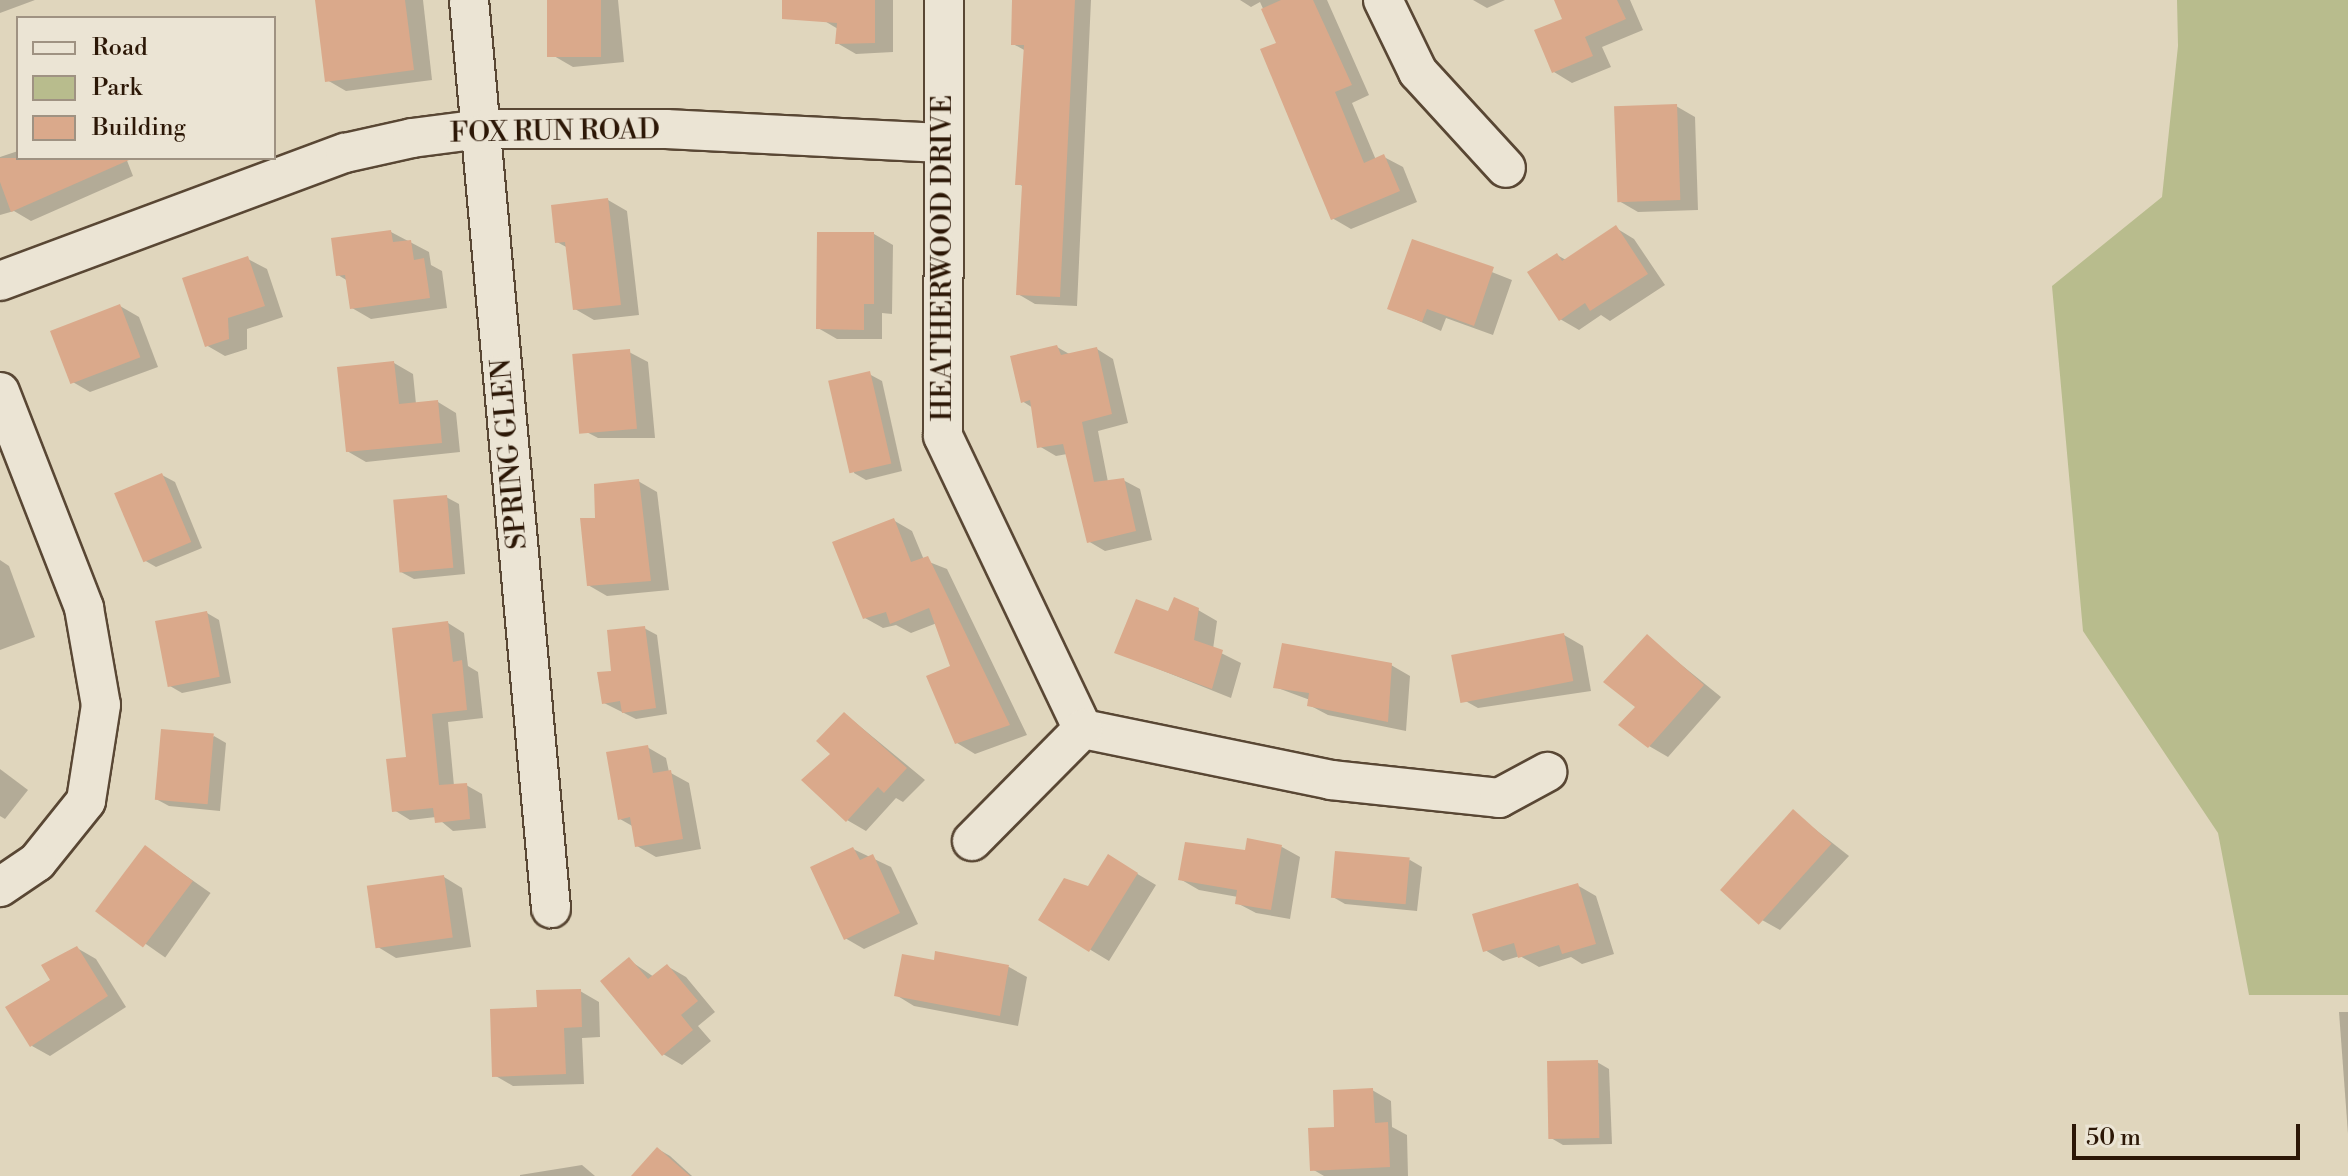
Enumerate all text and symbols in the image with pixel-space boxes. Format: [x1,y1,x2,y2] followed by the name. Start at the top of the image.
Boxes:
[16,16,276,160] legend
[92,33,148,63] text: Road
[92,73,142,103] text: Park
[926,95,960,421] street label: HEATHERWOOD DRIVE
[92,113,186,143] text: Building
[450,113,660,151] street label: FOX RUN ROAD
[485,357,535,551] street label: SPRING GLEN
[2076,1108,2304,1158] scale bar
[2086,1123,2141,1153] text: 50 m

